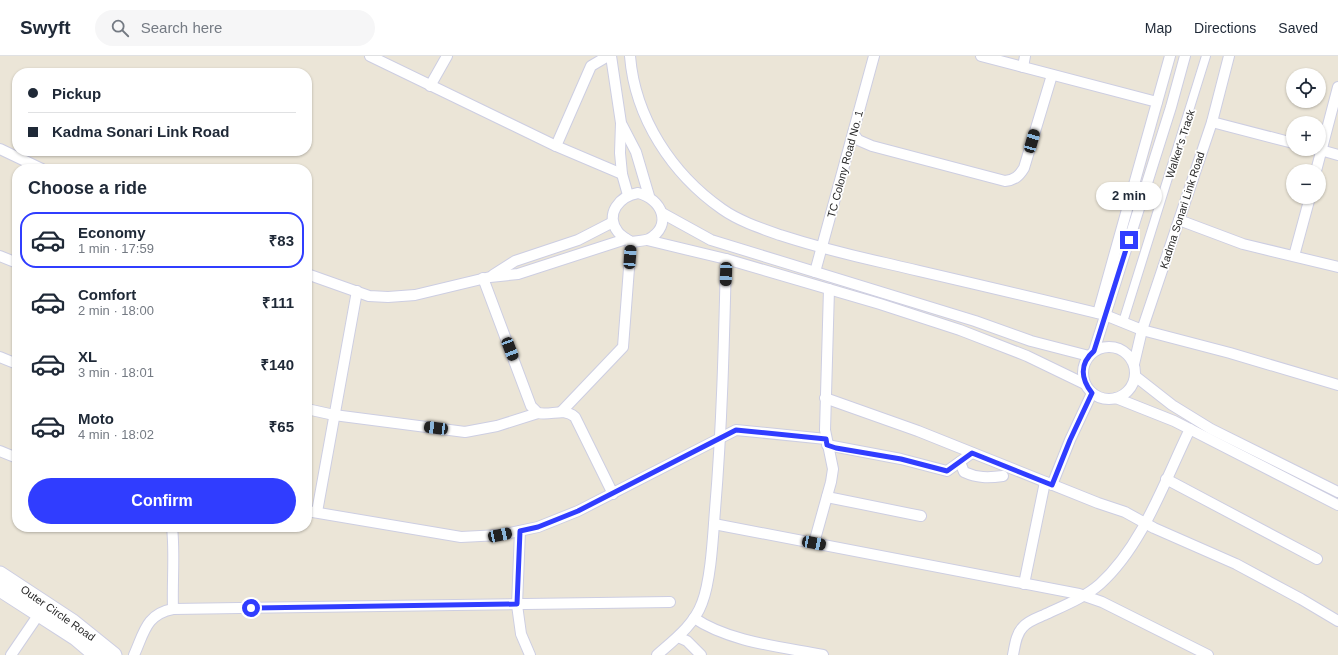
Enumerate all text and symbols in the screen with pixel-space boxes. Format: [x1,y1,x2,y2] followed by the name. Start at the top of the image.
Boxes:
[95,10,375,46] search box
[20,17,71,38] text: Swyft
[109,17,131,39] icon: search
[141,19,222,36] text: Search here
[1145,20,1172,36] text: Map
[1194,20,1256,36] text: Directions
[1278,20,1318,36] text: Saved
[1286,68,1326,204] map controls
[1286,68,1326,108] button: locate
[52,85,101,102] text: Pickup
[1163,108,1197,180] street label: Walker's Track
[825,109,865,219] street label: TC Colony Road No. 1
[1286,116,1326,156] button: +
[52,123,230,140] text: Kadma Sonari Link Road
[1023,128,1041,154] car
[1157,150,1207,270] street label: Kadma Sonari Link Road
[1286,164,1326,204] button: −
[28,178,147,198] text: Choose a ride
[1096,182,1162,210] callout: 2 min
[1112,188,1146,203] text: 2 min
[30,222,66,258] icon: car
[78,224,146,241] text: Economy
[1120,231,1138,249] route end
[269,232,294,249] text: ₹83
[78,241,154,256] text: 1 min · 17:59
[623,245,637,269] car
[720,262,732,286] car
[30,284,66,320] icon: car
[78,286,136,303] text: Comfort
[262,294,294,311] text: ₹111
[78,303,154,318] text: 2 min · 18:00
[500,336,520,362] car
[30,346,66,382] icon: car
[78,348,97,365] text: XL
[260,356,294,373] text: ₹140
[78,365,154,380] text: 3 min · 18:01
[30,408,66,444] icon: car
[78,410,114,427] text: Moto
[269,418,294,435] text: ₹65
[423,421,449,435] car
[78,427,154,442] text: 4 min · 18:02
[28,478,296,524] button: Confirm
[487,527,513,543] car
[801,535,827,551] car
[18,583,98,643] street label: Outer Circle Road
[242,599,260,617] route start

